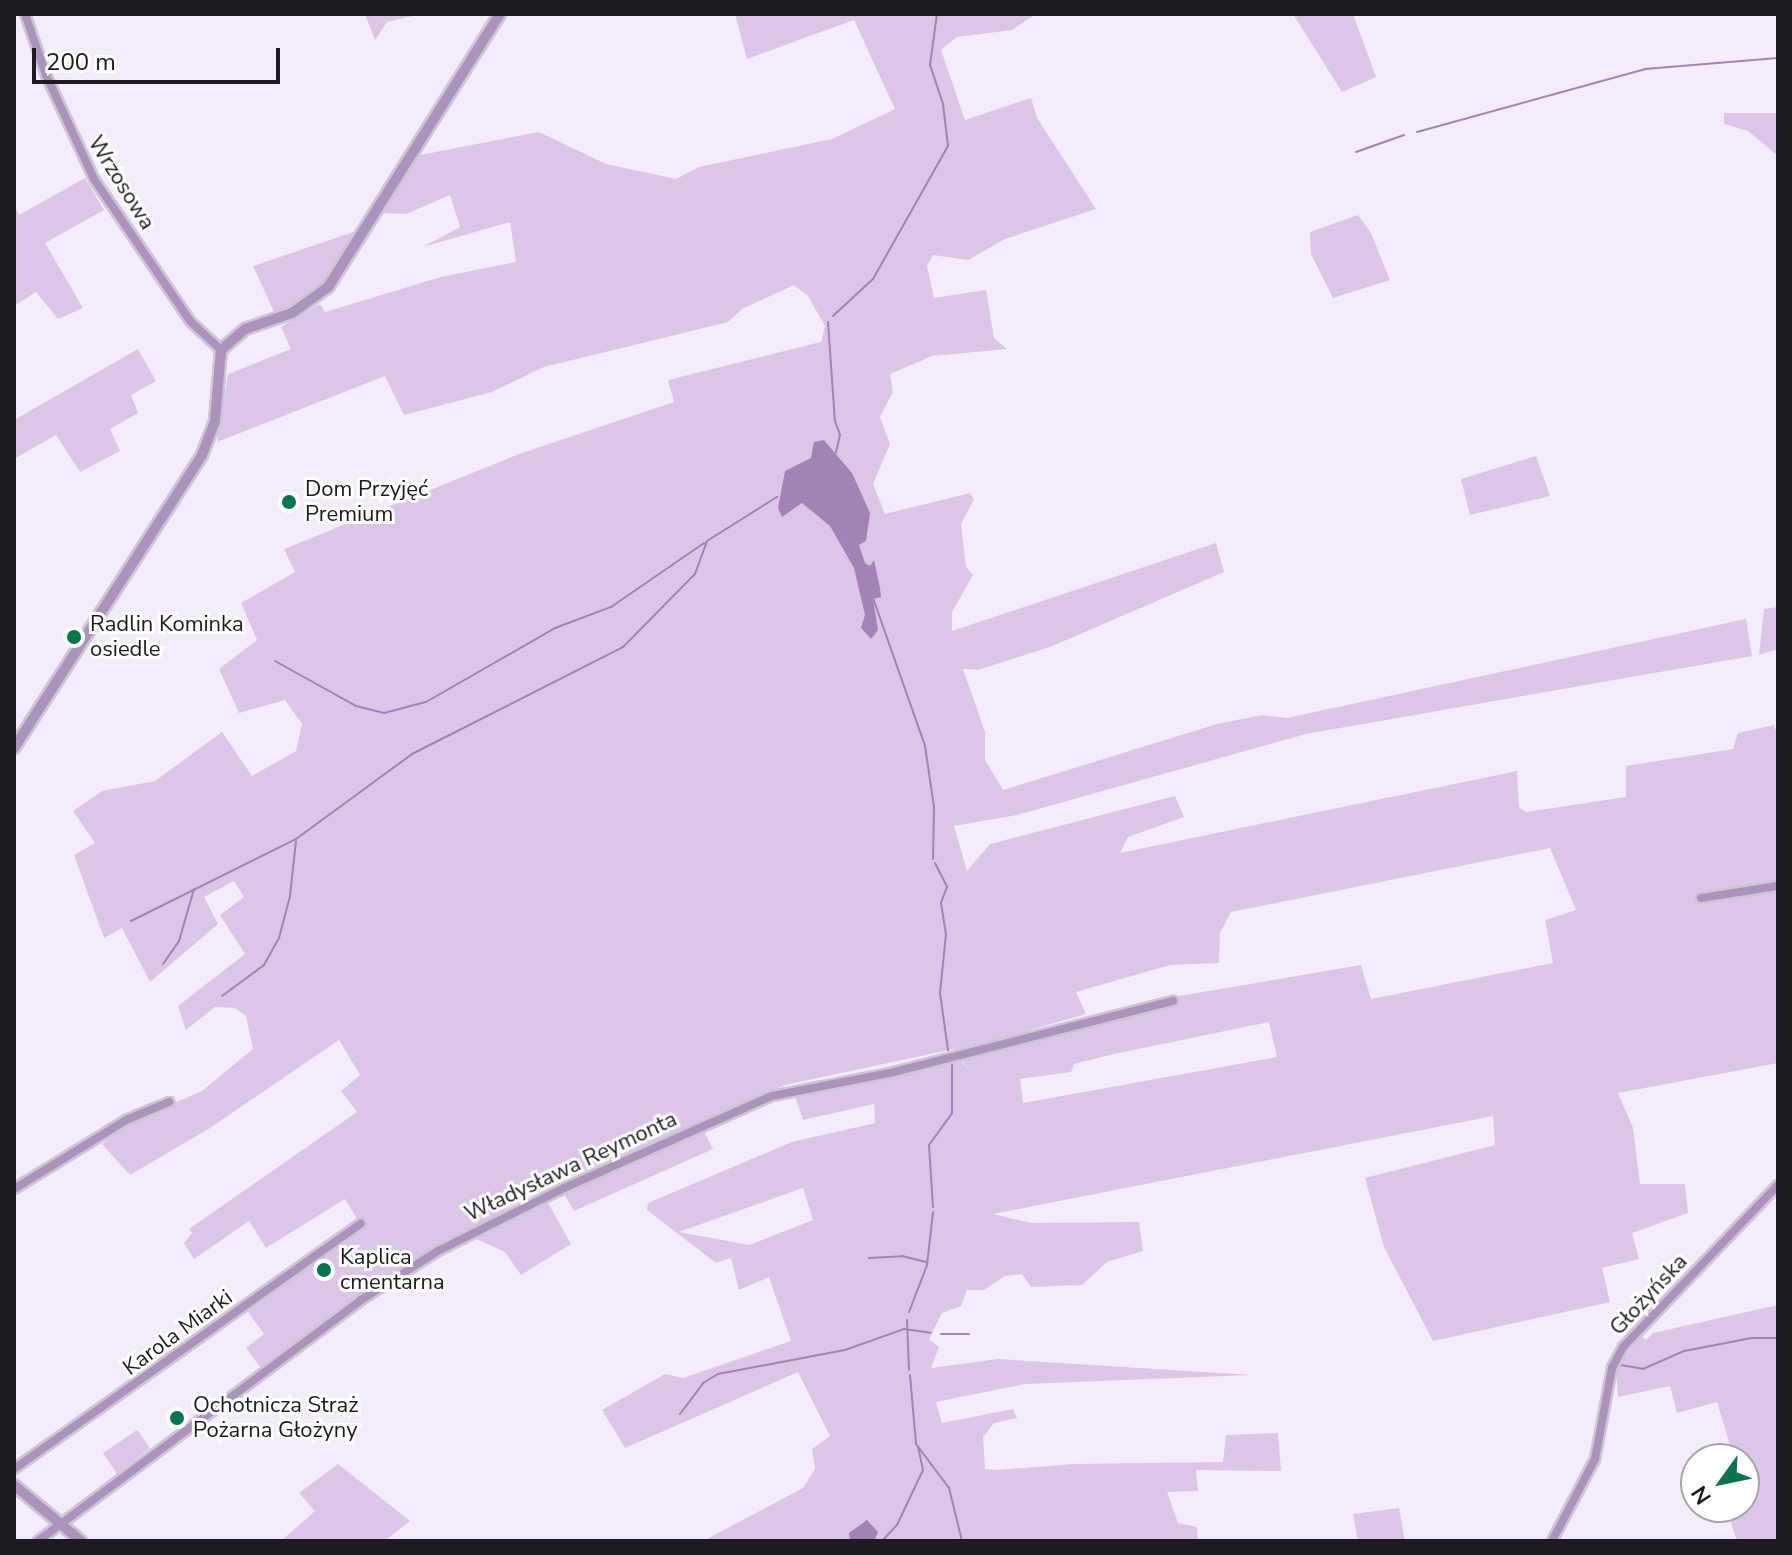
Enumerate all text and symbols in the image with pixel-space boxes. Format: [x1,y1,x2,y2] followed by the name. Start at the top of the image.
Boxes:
[36,32,284,82] scale bar
[46,46,116,78] text: 200 m
[82,131,160,235] street label: Wrzosowa
[305,476,428,528] place label: Dom Przyjęć Premium
[280,493,298,511] marker: Dom Przyjęć Premium
[90,611,244,662] place label: Radlin Kominka osiedle
[65,628,83,646] marker: Radlin Kominka osiedle
[461,1106,681,1228] street label: Władysława Reymonta
[340,1244,445,1296] place label: Kaplica cmentarna
[1605,1249,1693,1341] street label: Głożyńska
[315,1261,333,1279] marker: Kaplica cmentarna
[118,1284,238,1382] street label: Karola Miarki
[193,1392,358,1444] place label: Ochotnicza Straż Pożarna Głożyny
[168,1409,186,1427] marker: Ochotnicza Straż Pożarna Głożyny
[1680,1443,1760,1523] north arrow
[1684,1480,1719,1510] text: N

